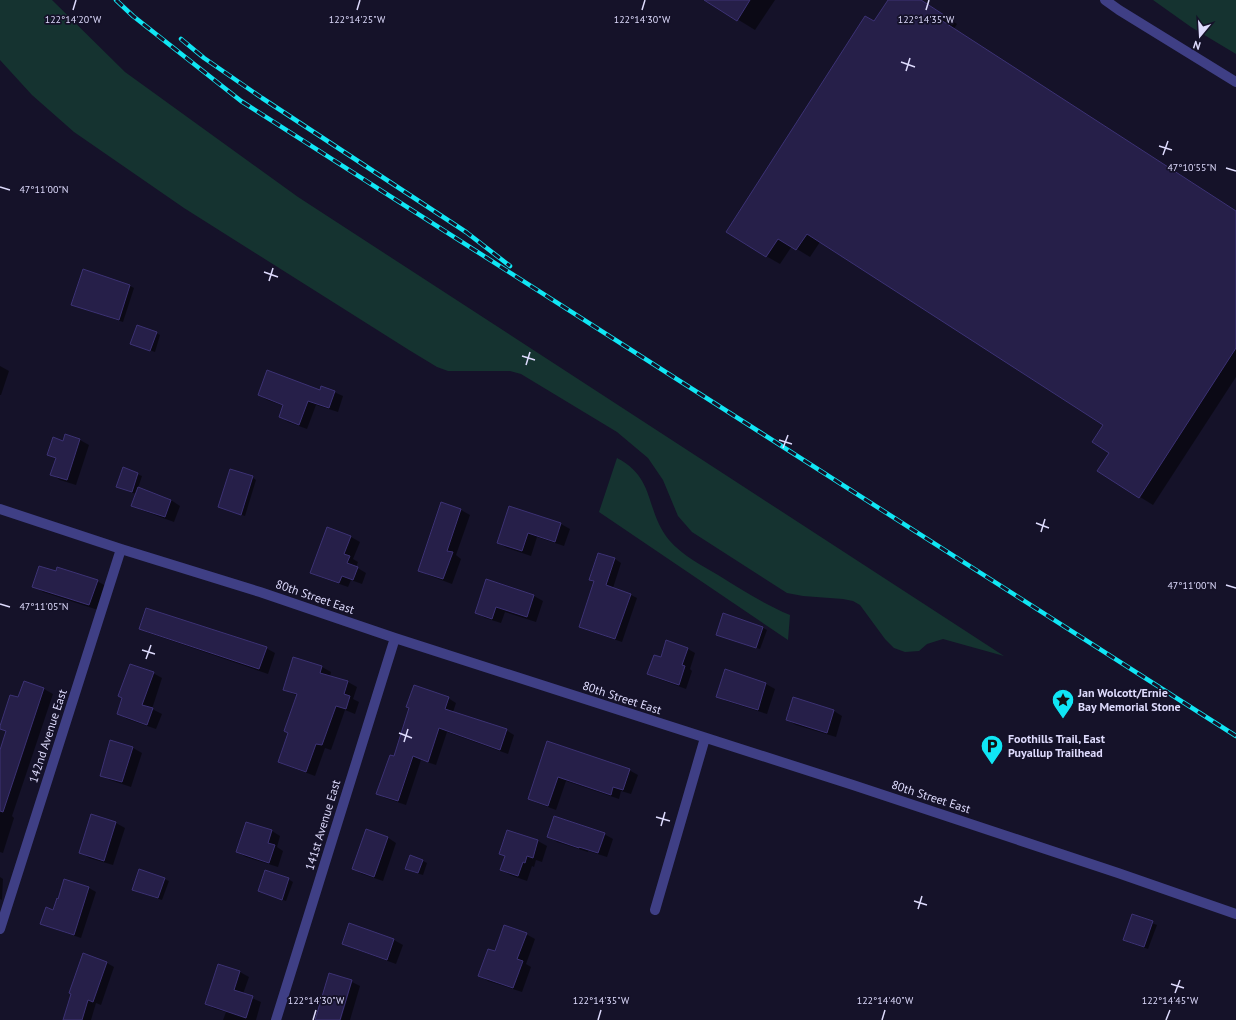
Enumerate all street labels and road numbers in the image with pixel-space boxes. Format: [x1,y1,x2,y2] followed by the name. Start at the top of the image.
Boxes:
[274,576,357,617] street label: 80th Street East
[581,678,664,717] street label: 80th Street East
[25,687,70,785] street label: 142nd Avenue East
[890,777,973,816] street label: 80th Street East
[302,778,343,872] street label: 141st Avenue East

